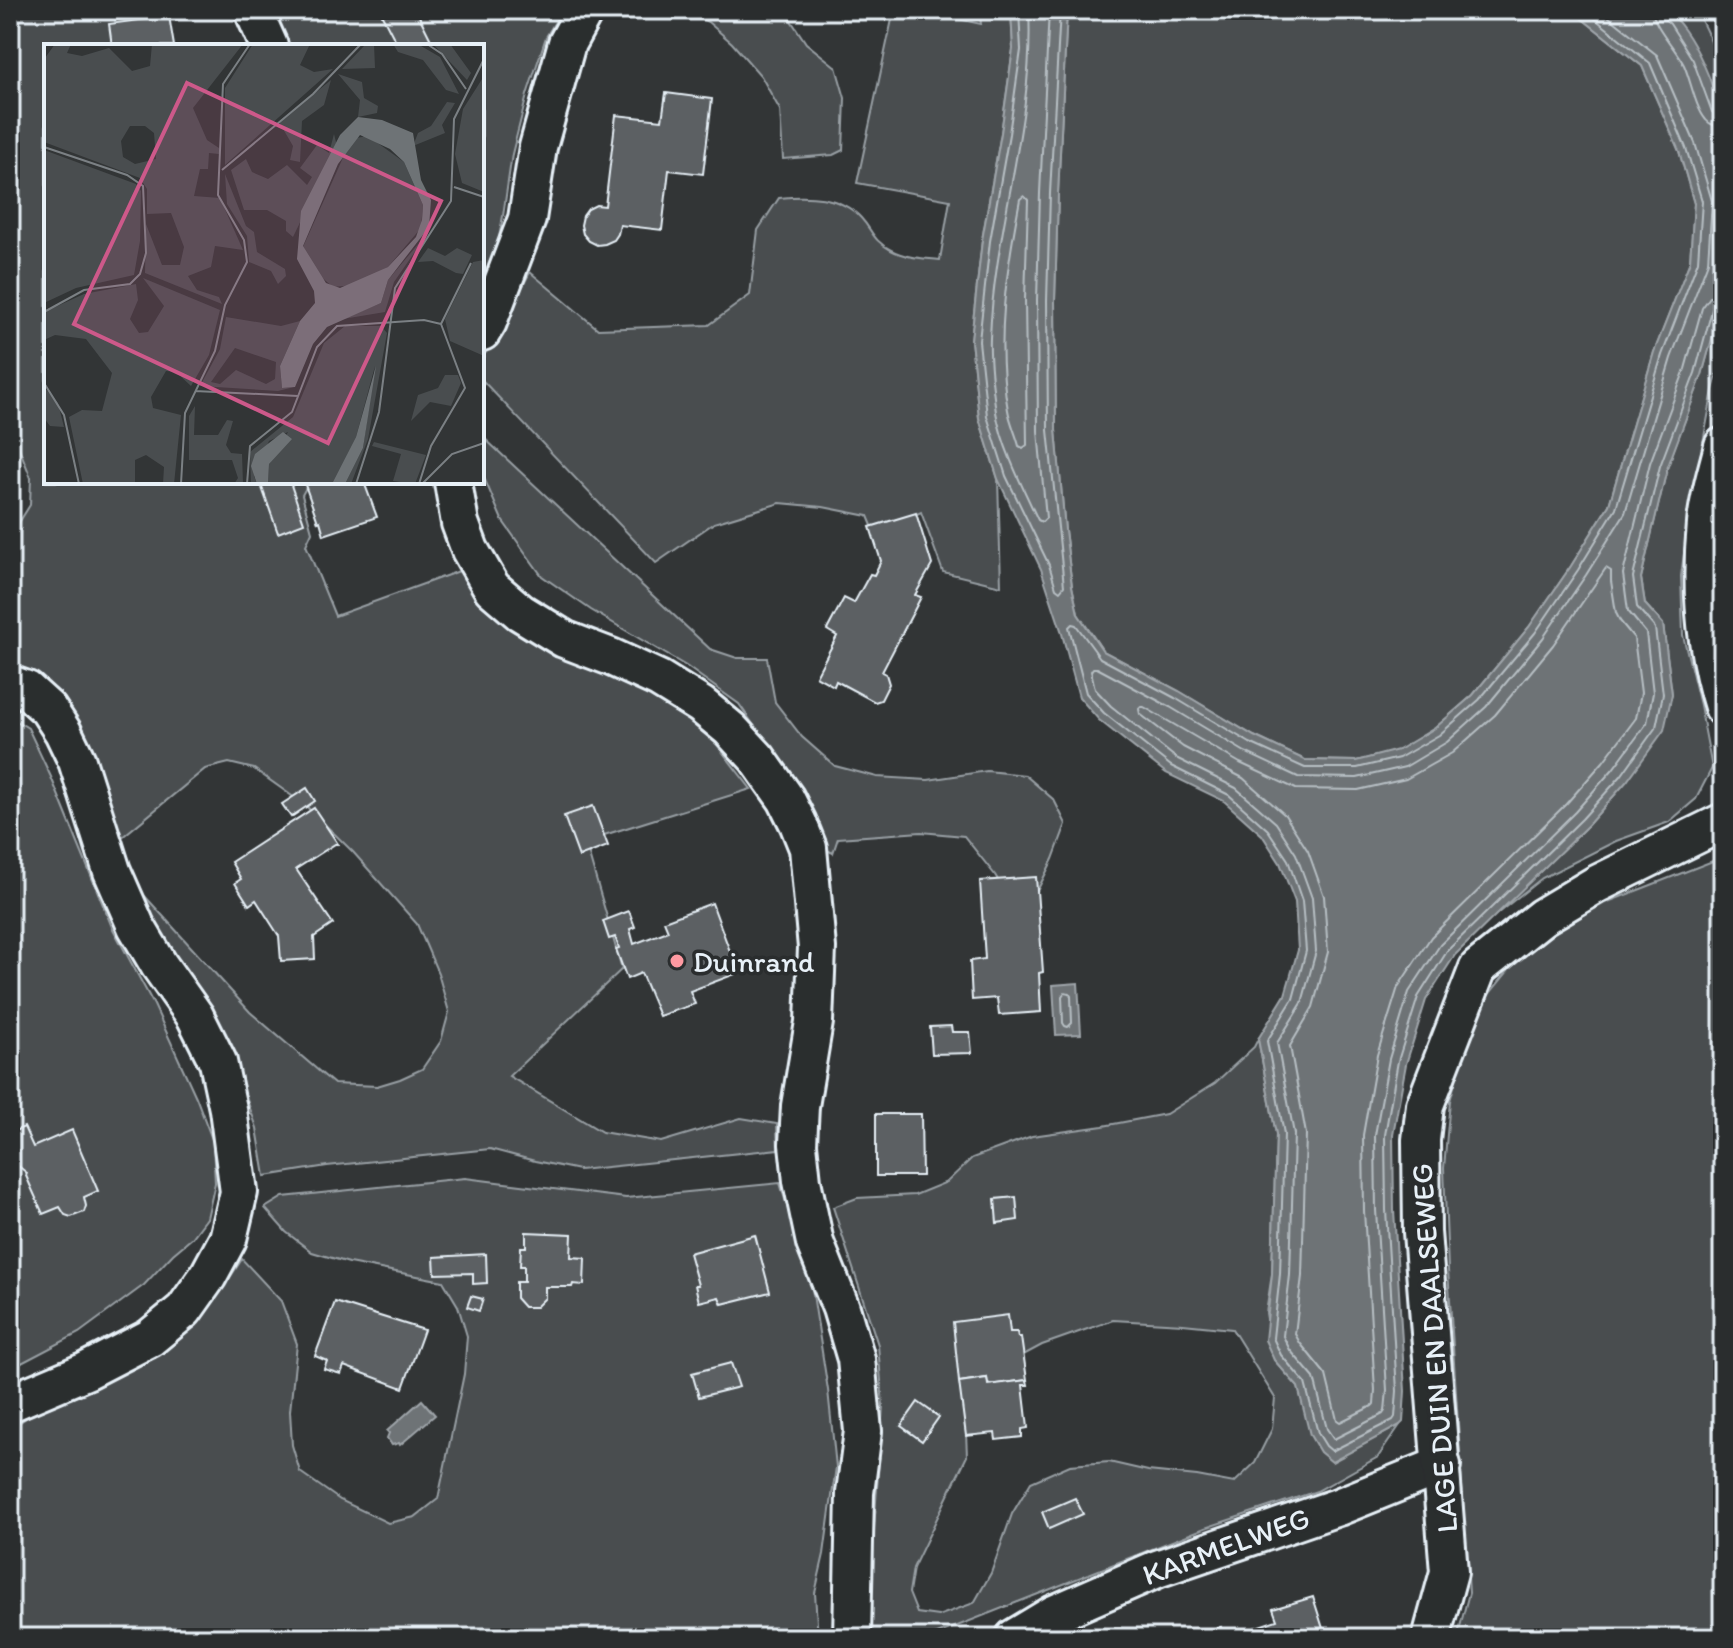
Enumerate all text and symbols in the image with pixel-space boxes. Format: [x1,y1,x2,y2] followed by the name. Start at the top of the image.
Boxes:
[44,44,484,484] inset map
[693,943,815,980] place label: Duinrand
[668,952,686,970] marker: Duinrand
[1403,1162,1465,1534] street label: LAGE DUIN EN DAALSEWEG
[1137,1499,1315,1593] street label: KARMELWEG

